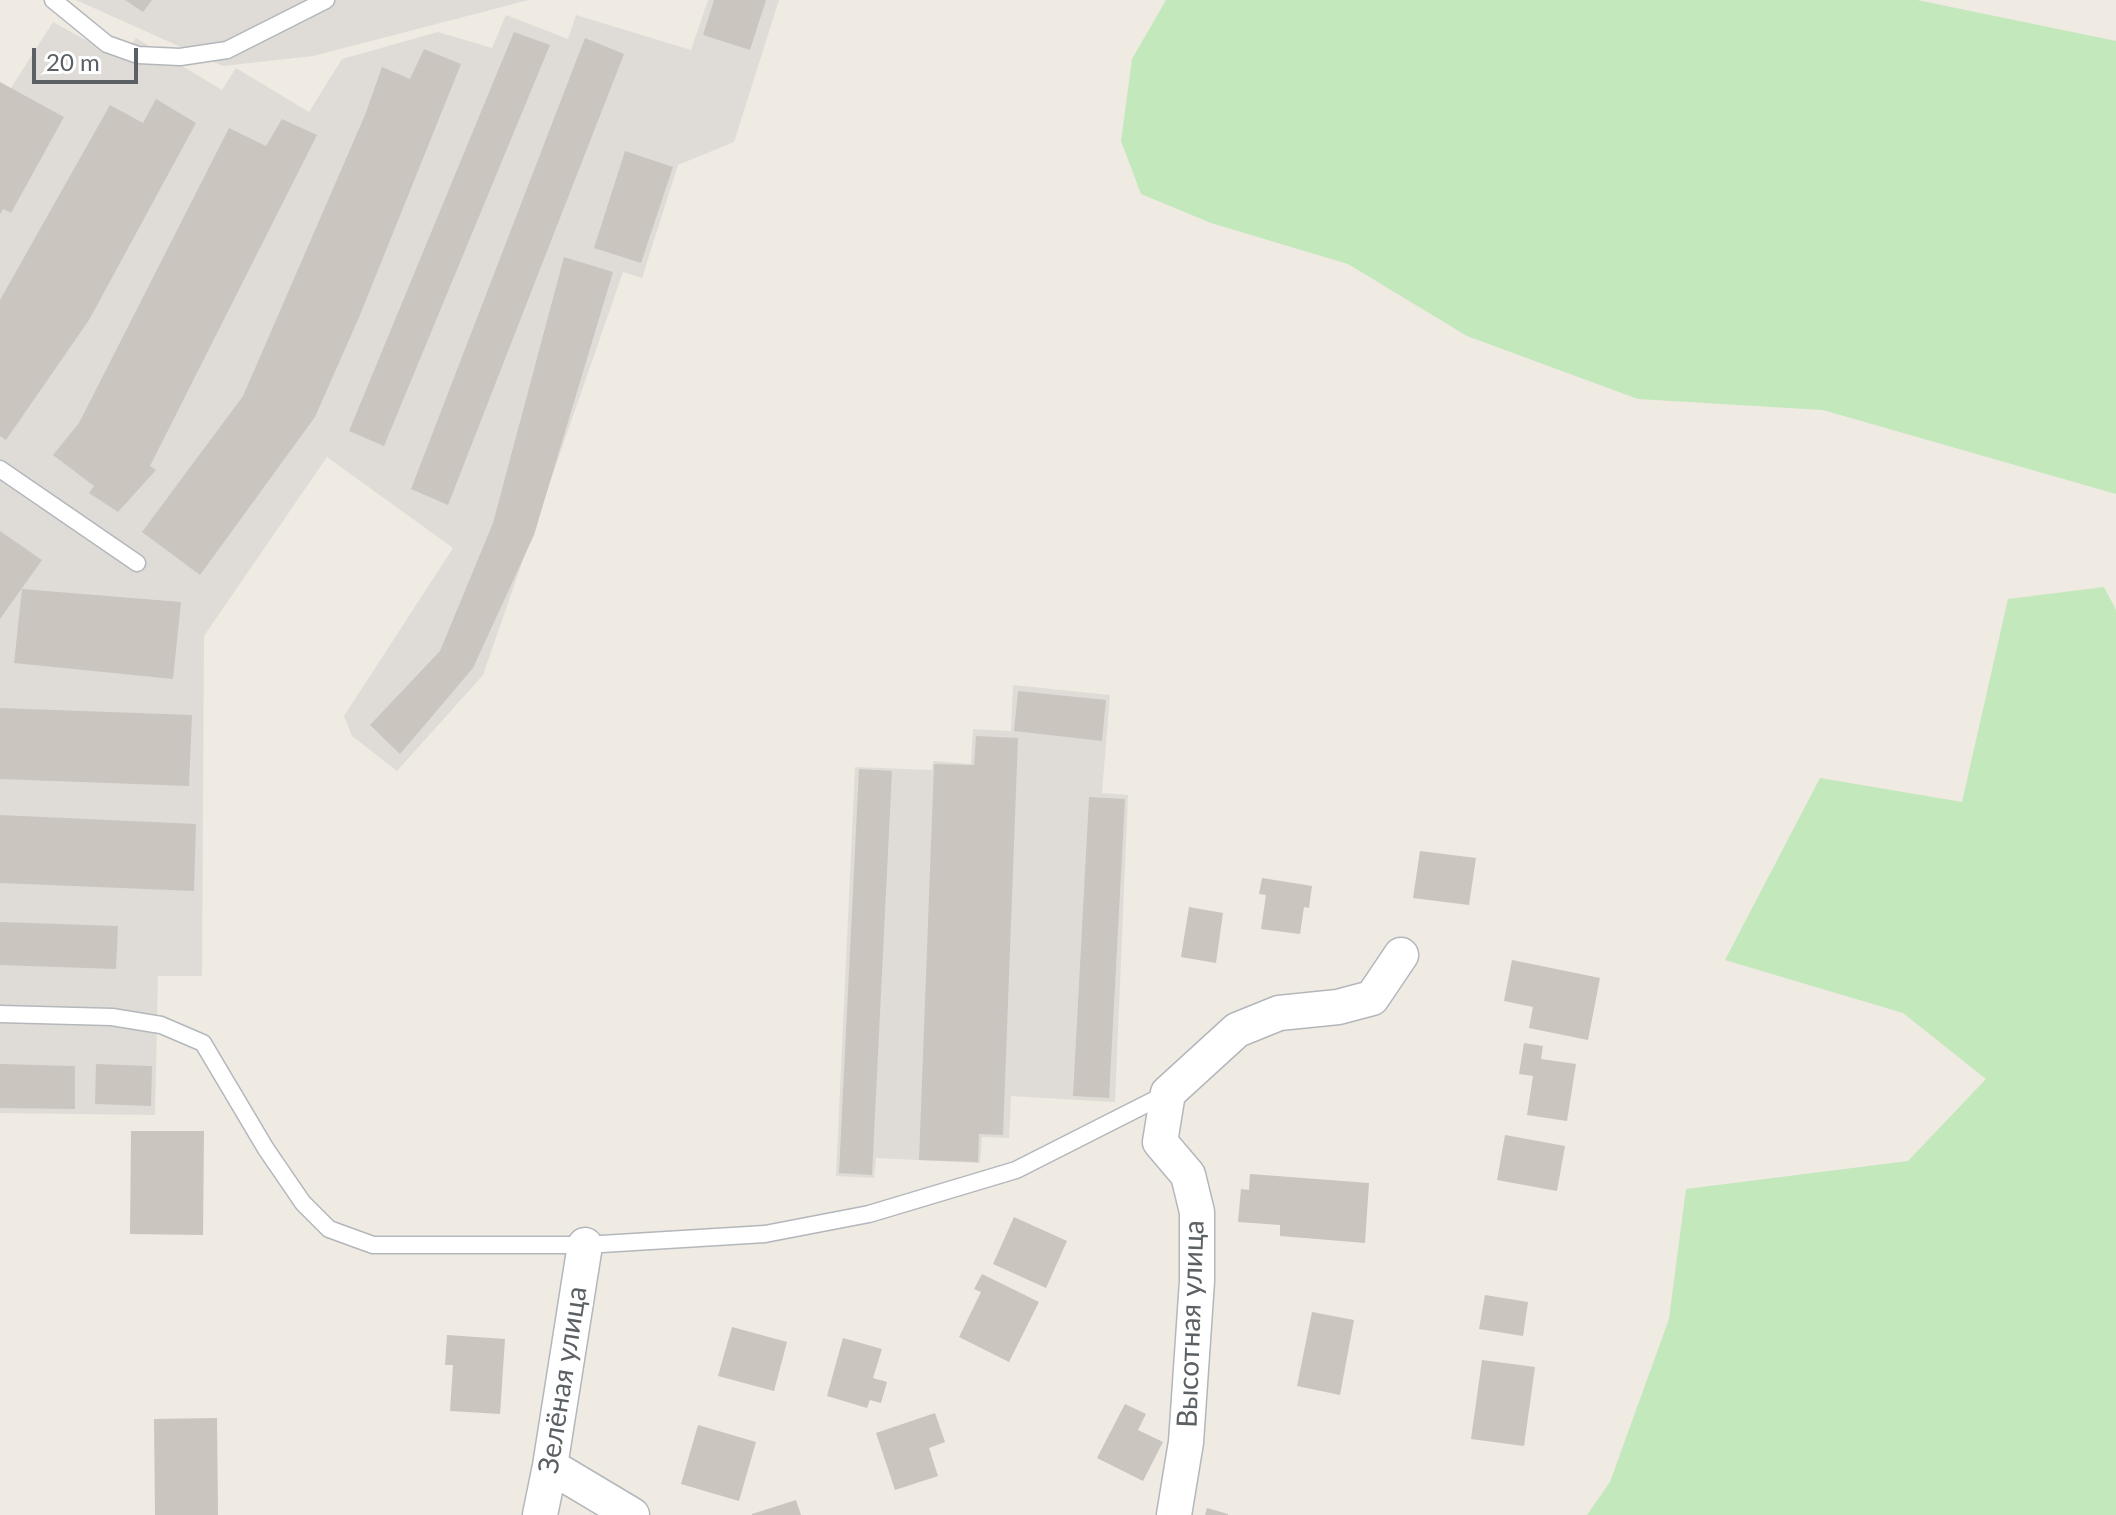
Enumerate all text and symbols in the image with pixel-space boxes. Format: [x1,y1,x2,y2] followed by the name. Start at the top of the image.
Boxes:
[36,32,142,82] scale bar
[46,47,100,76] text: 20 m
[1171,1220,1211,1428] street label: Высотная улица
[532,1284,594,1476] street label: Зелёная улица

